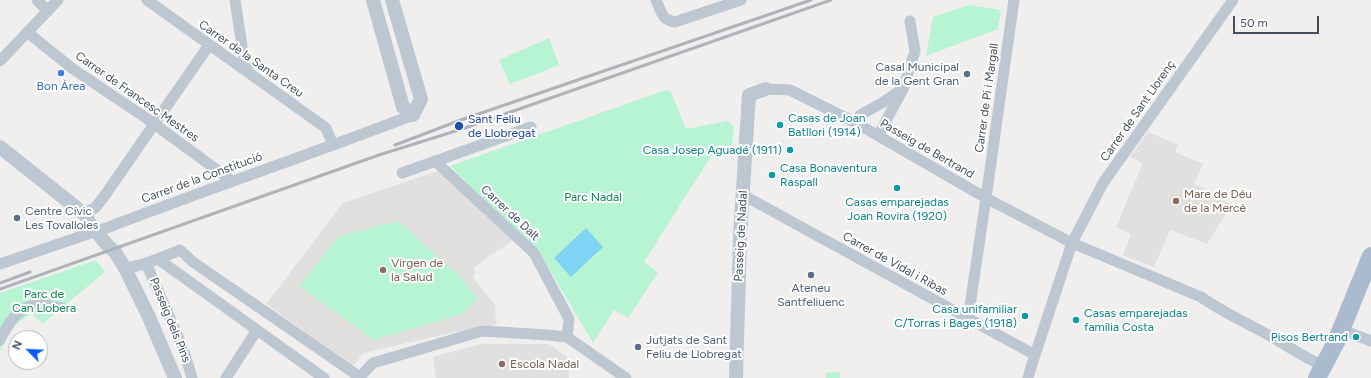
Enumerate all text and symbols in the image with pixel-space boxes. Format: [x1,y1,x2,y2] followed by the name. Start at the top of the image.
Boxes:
[1235,8,1321,34] scale bar
[1240,16,1268,30] text: 50 m
[196,17,306,101] street label: Carrer de la Santa Creu
[972,42,1002,154] street label: Carrer de Pi i Margall
[73,49,201,145] street label: Carrer de Francesc Mestres
[1098,58,1178,164] street label: Carrer de Sant Llorenç
[875,60,959,88] place label: Casal Municipal de la Gent Gran
[56,68,66,78] marker: Bon Àrea
[962,69,972,79] marker: Casal Municipal de la Gent Gran
[37,79,85,93] place label: Bon Àrea
[788,111,866,139] place label: Casas de Joan Batllori (1914)
[468,112,536,140] place label: Sant Feliu de Llobregat
[877,116,977,182] street label: Passeig de Bertrand
[453,120,465,132] marker: Sant Feliu de Llobregat
[775,120,785,130] marker: Casas de Joan Batllori (1914)
[643,143,782,157] place label: Casa Josep Aguadé (1911)
[785,145,795,155] marker: Casa Josep Aguadé (1911)
[140,149,264,207] street label: Carrer de la Constitució
[780,161,877,189] place label: Casa Bonaventura Raspall
[767,170,777,180] marker: Casa Bonaventura Raspall
[478,182,542,244] street label: Carrer de Dalt
[892,183,902,193] marker: Casas emparejadas Joan Rovira (1920)
[1184,187,1252,215] place label: Mare de Déu de la Mercè
[564,190,622,204] park label: Parc Nadal
[731,190,751,282] street label: Passeig de Nadal
[845,195,949,223] place label: Casas emparejadas Joan Rovira (1920)
[1171,196,1181,206] marker: Mare de Déu de la Mercè
[25,204,98,232] place label: Centre Cívic Les Tovalloles
[12,213,22,223] marker: Centre Cívic Les Tovalloles
[840,229,950,299] street label: Carrer de Vidal i Ribas
[391,256,443,284] place label: Virgen de la Salud
[378,265,388,275] marker: Virgen de la Salud
[806,270,816,280] marker: Ateneu Santfeliuenc
[146,275,194,365] street label: Passeig dels Pins
[777,281,845,309] place label: Ateneu Santfeliuenc
[12,287,76,315] park label: Parc de Can Llobera
[894,302,1017,330] place label: Casa unifamiliar C/Torras i Bages (1918)
[1084,306,1188,334] place label: Casas emparejadas família Costa
[1020,311,1030,321] marker: Casa unifamiliar C/Torras i Bages (1918)
[1071,315,1081,325] marker: Casas emparejadas família Costa
[8,330,48,370] north arrow
[1271,330,1348,344] place label: Pisos Bertrand
[1351,332,1361,342] marker: Pisos Bertrand
[646,333,742,361] place label: Jutjats de Sant Feliu de Llobregat
[10,339,25,352] text: N
[633,342,643,352] marker: Jutjats de Sant Feliu de Llobregat
[510,357,579,371] place label: Escola Nadal
[497,359,507,369] marker: Escola Nadal

